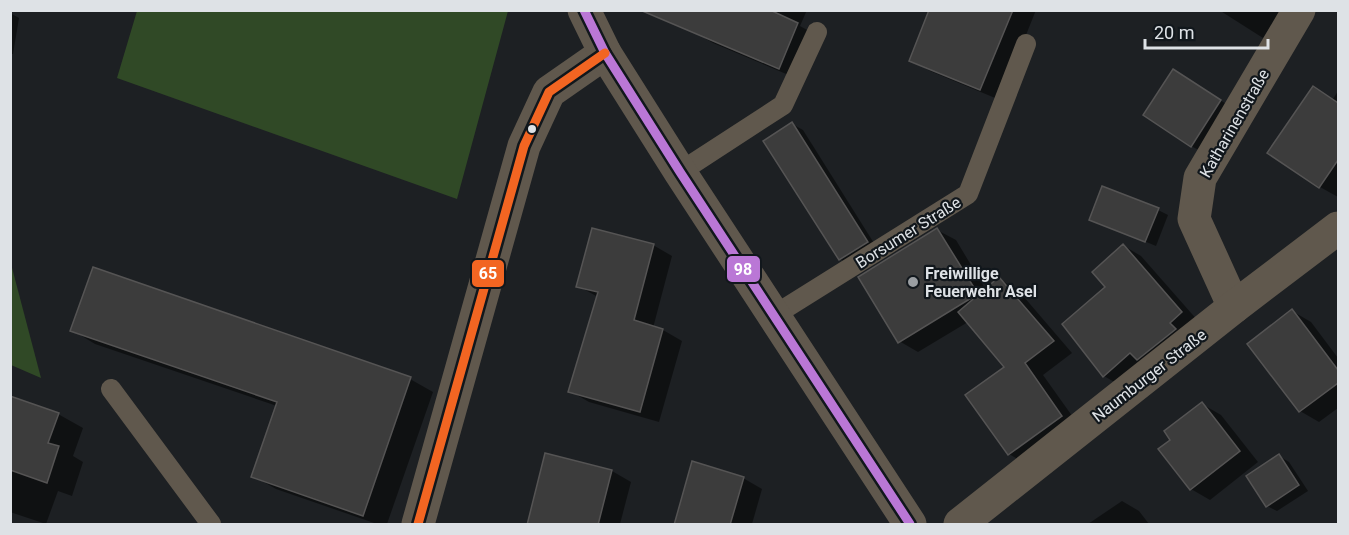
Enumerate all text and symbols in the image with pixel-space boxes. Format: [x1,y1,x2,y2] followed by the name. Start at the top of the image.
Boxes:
[1145,12,1268,50] scale bar
[1154,22,1194,43] text: 20 m
[1196,66,1273,181] street label: Katharinenstraße
[526,123,538,135] unlabelled marker
[852,193,964,272] street label: Borsumer Straße
[726,255,761,283] line badge: 98
[471,259,505,288] line badge: 65
[734,260,752,279] text: 98
[479,264,497,283] text: 65
[925,264,1037,301] place label: Freiwillige Feuerwehr Asel
[906,275,920,289] marker: Freiwillige Feuerwehr Asel
[1089,325,1210,426] street label: Naumburger Straße

